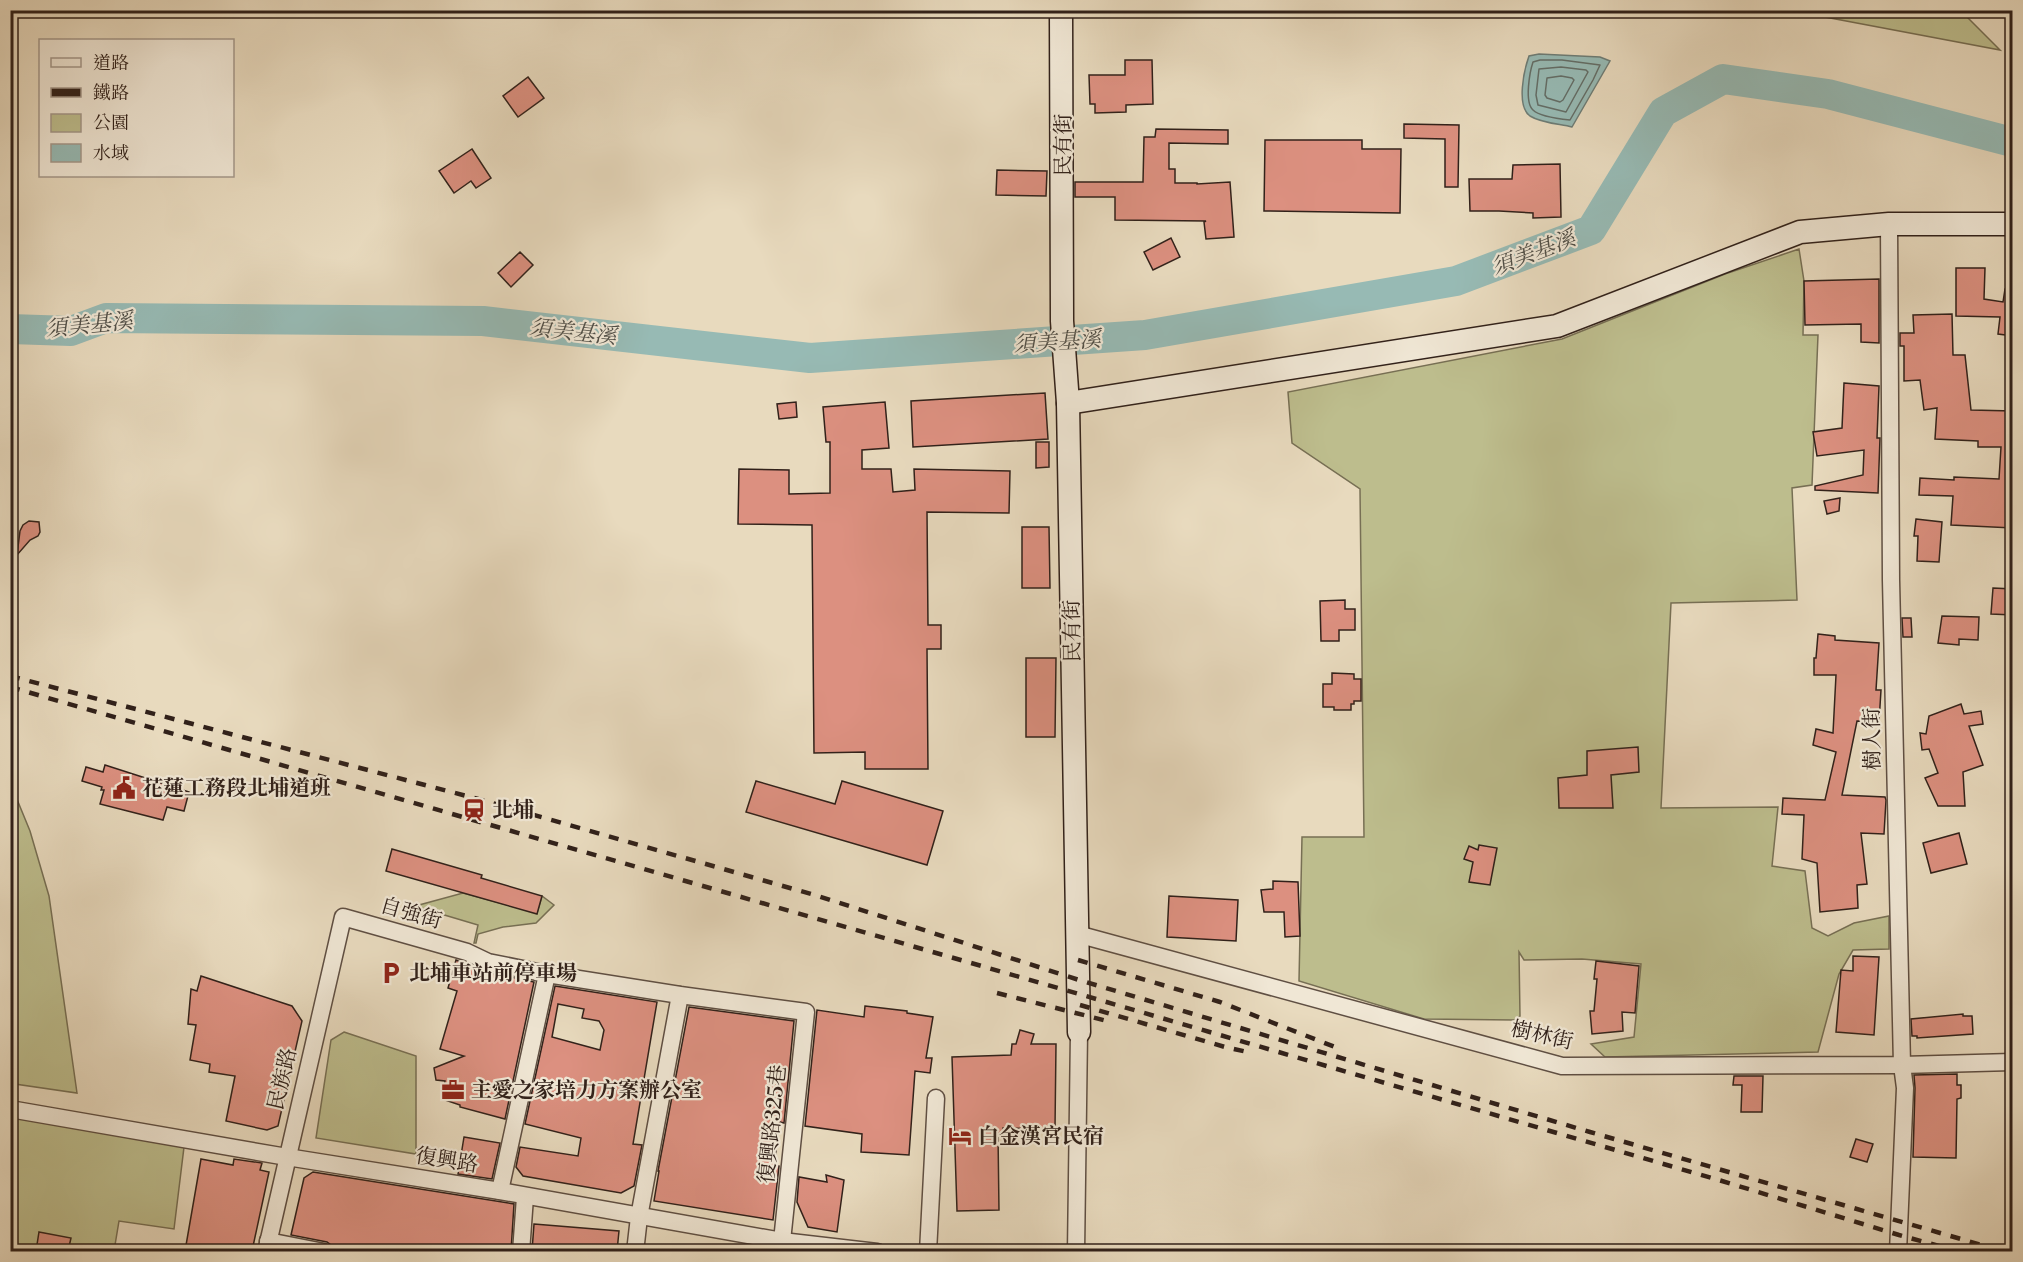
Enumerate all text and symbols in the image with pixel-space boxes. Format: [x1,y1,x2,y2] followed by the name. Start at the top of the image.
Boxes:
[39,39,234,177] legend
[93,52,129,75] text: 道路
[93,82,129,105] text: 鐵路
[93,112,129,135] text: 公園
[1051,114,1077,177] street label: 民有街
[93,142,129,165] text: 水域
[1488,224,1581,282] water label: 須美基溪
[44,307,136,344] water label: 須美基溪
[528,314,620,351] water label: 須美基溪
[1012,326,1104,359] water label: 須美基溪
[1059,599,1087,663] street label: 民有街
[1859,707,1887,771] street label: 樹人街
[111,775,137,801] public building icon: 花蓮工務段北埔道班
[142,776,331,802] place label: 花蓮工務段北埔道班
[461,797,487,823] station icon: 北埔
[492,798,534,824] place label: 北埔
[377,893,445,935] street label: 自強街
[378,960,404,986] parking icon: 北埔車站前停車場
[409,961,577,987] place label: 北埔車站前停車場
[1508,1016,1575,1056] street label: 樹林街
[263,1046,303,1113] street label: 民族路
[754,1064,792,1185] street label: 復興路325巷
[440,1077,466,1103] office icon: 主愛之家培力方案辦公室
[471,1078,702,1104] place label: 主愛之家培力方案辦公室
[947,1123,973,1149] hotel icon: 白金漢宮民宿
[978,1124,1104,1150] place label: 白金漢宮民宿
[414,1143,480,1179] street label: 復興路

